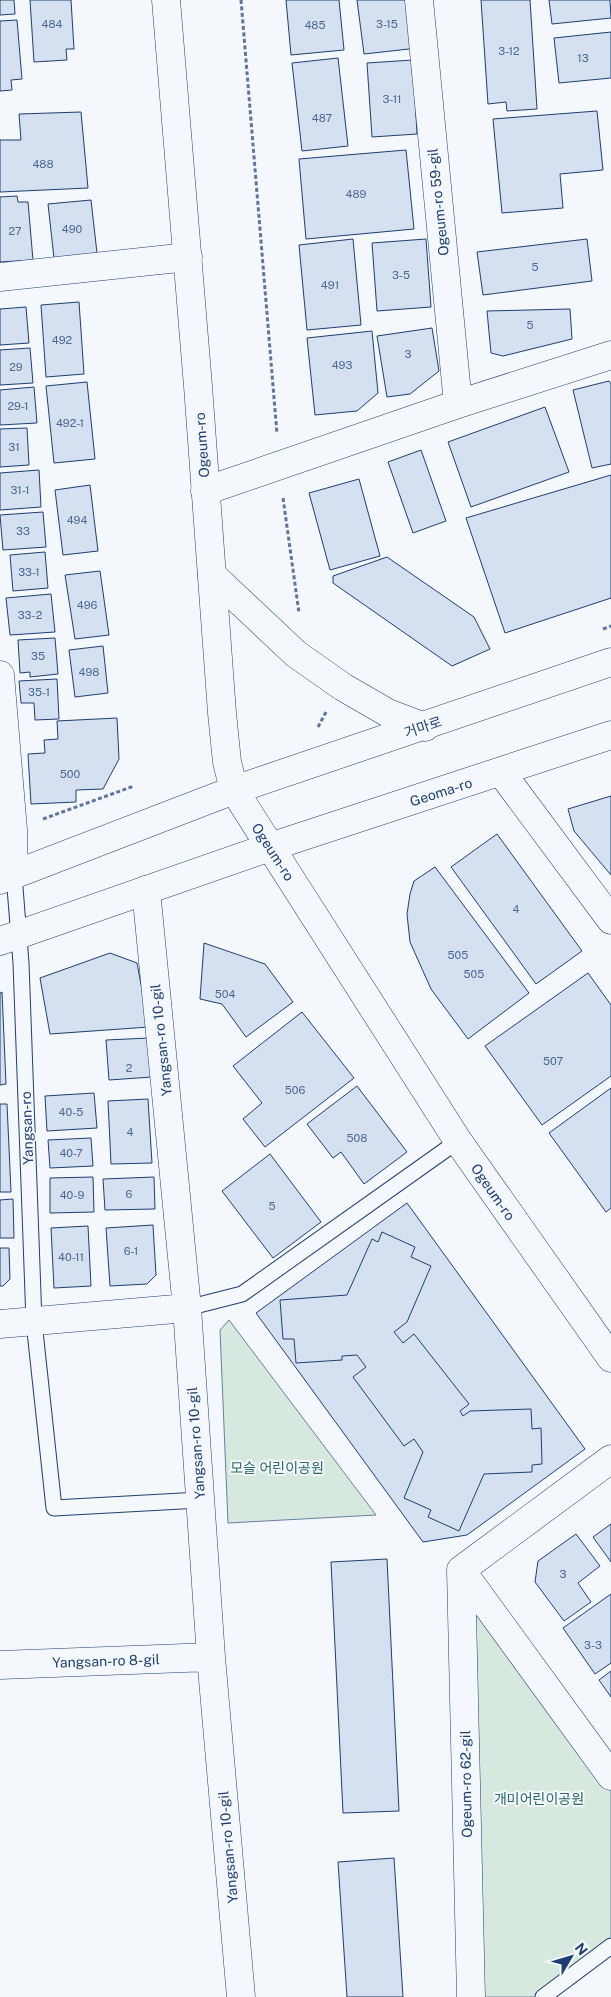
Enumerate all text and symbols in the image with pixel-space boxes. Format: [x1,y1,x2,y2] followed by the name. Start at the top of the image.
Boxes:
[42,18,63,30] house number: 484
[376,18,398,30] house number: 3-15
[304,19,326,31] house number: 485
[498,45,520,57] house number: 3-12
[577,52,589,64] house number: 13
[382,93,402,105] house number: 3-11
[312,112,333,124] house number: 487
[424,147,452,257] street label: Ogeum-ro 59-gil
[32,158,54,170] house number: 488
[346,188,367,200] house number: 489
[62,223,82,235] house number: 490
[8,225,22,237] house number: 27
[531,261,539,273] house number: 5
[392,269,410,281] house number: 3-5
[321,279,339,291] house number: 491
[526,319,534,331] house number: 5
[52,334,73,346] house number: 492
[405,348,412,360] house number: 3
[332,359,352,371] house number: 493
[9,361,23,373] house number: 29
[7,400,29,412] house number: 29-1
[192,412,212,478] street label: Ogeum-ro
[56,417,84,429] house number: 492-1
[8,441,20,453] house number: 31
[10,484,30,496] house number: 31-1
[67,514,87,526] house number: 494
[16,525,30,537] house number: 33
[18,566,40,578] house number: 33-1
[77,599,97,611] house number: 496
[18,609,43,621] house number: 33-2
[31,650,45,662] house number: 35
[79,666,99,678] house number: 498
[28,686,50,698] house number: 35-1
[402,713,444,741] street label: 거마로
[60,768,80,780] house number: 500
[408,774,474,810] street label: Geoma-ro
[248,820,298,884] street label: Ogeum-ro
[513,903,520,915] house number: 4
[448,949,468,961] house number: 505
[464,968,484,980] house number: 505
[147,983,175,1097] street label: Yangsan-ro 10-gil
[215,988,235,1000] house number: 504
[543,1055,563,1067] house number: 507
[126,1062,133,1074] house number: 2
[285,1084,305,1096] house number: 506
[18,1091,36,1165] street label: Yangsan-ro
[59,1106,83,1118] house number: 40-5
[127,1126,134,1138] house number: 4
[347,1132,367,1144] house number: 508
[59,1147,83,1159] house number: 40-7
[468,1161,518,1223] street label: Ogeum-ro
[126,1188,133,1200] house number: 6
[60,1189,84,1201] house number: 40-9
[268,1200,276,1212] house number: 5
[124,1245,138,1257] house number: 6-1
[58,1251,84,1263] house number: 40-11
[184,1386,208,1500] street label: Yangsan-ro 10-gil
[230,1460,324,1476] park label: 모슬 어린이공원
[560,1568,567,1580] house number: 3
[584,1639,602,1651] house number: 3-3
[52,1651,160,1671] street label: Yangsan-ro 8-gil
[457,1730,475,1838] street label: Ogeum-ro 62-gil
[215,1790,241,1904] street label: Yangsan-ro 10-gil
[494,1791,584,1807] park label: 개미어린이공원
[546,1932,596,1982] north arrow
[572,1940,591,1958] text: N

